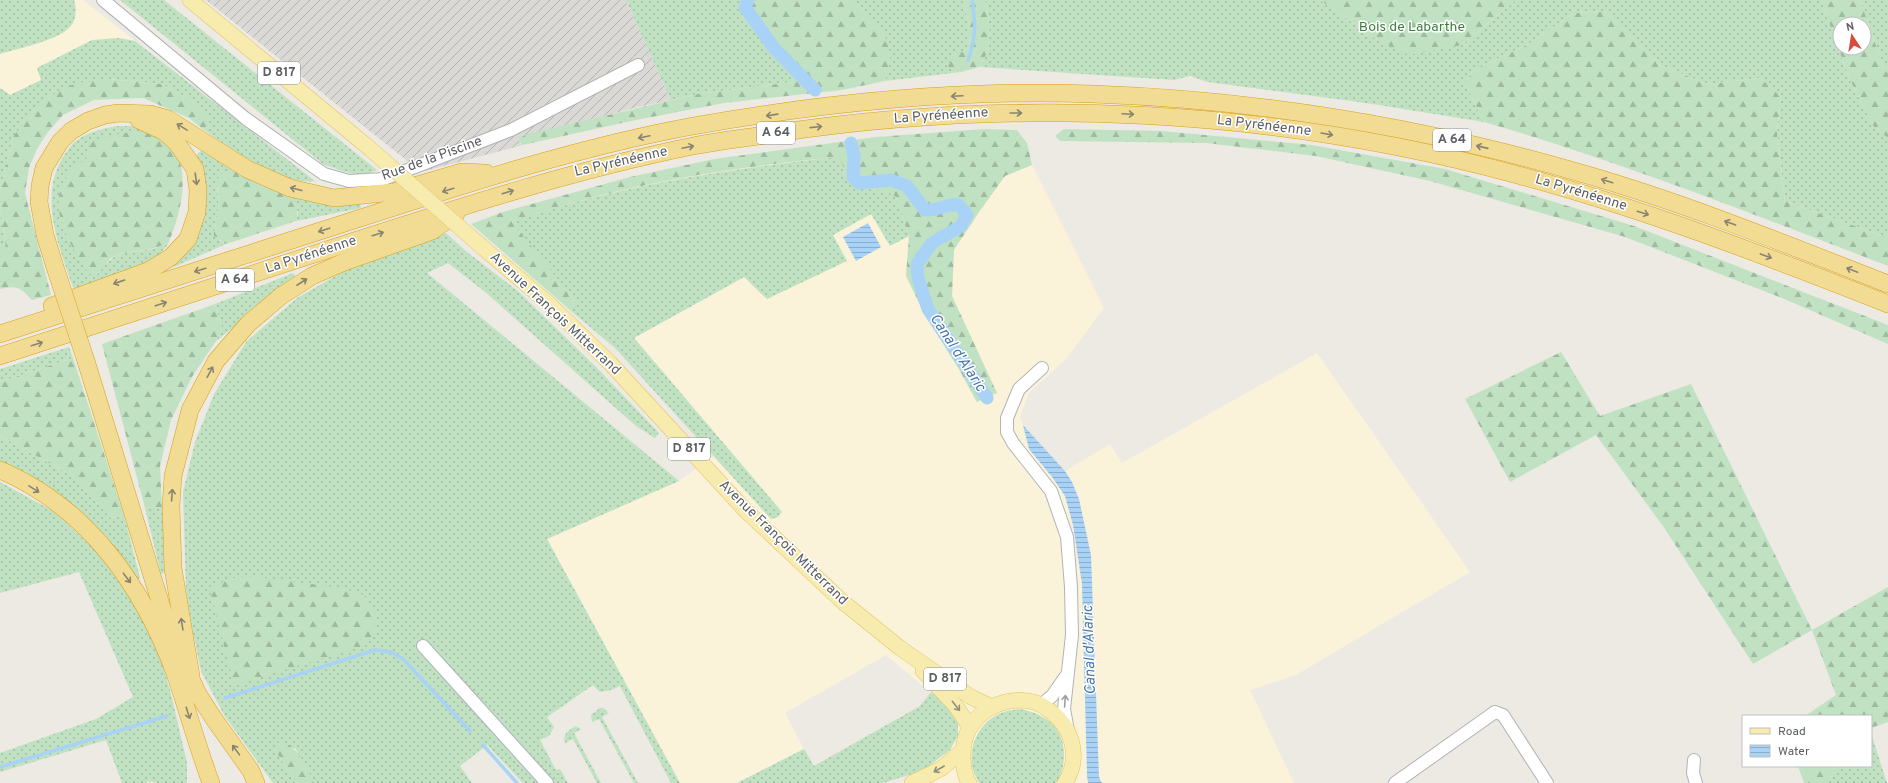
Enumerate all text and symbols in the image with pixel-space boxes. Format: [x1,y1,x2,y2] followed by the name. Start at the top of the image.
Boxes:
[1832,16,1872,56] north arrow
[1359,19,1465,36] park label: Bois de Labarthe
[1845,20,1855,35] text: N
[258,62,300,84] road number: D 817
[951,93,964,100] one-way arrow
[893,104,989,128] street label: La Pyrénéenne
[1009,109,1022,117] one-way arrow
[766,111,779,119] one-way arrow
[1121,111,1134,118] one-way arrow
[1216,112,1312,140] street label: La Pyrénéenne
[757,122,795,144] road number: A 64
[176,123,188,131] one-way arrow
[809,123,822,131] one-way arrow
[1433,129,1471,151] road number: A 64
[1320,130,1333,138] one-way arrow
[379,133,485,185] street label: Rue de la Piscine
[638,134,651,142] one-way arrow
[681,142,694,150] one-way arrow
[573,143,669,181] street label: La Pyrénéenne
[1476,143,1489,151] one-way arrow
[1533,171,1629,215] street label: La Pyrénéenne
[192,172,200,185] one-way arrow
[1602,177,1614,185] one-way arrow
[289,184,302,192] one-way arrow
[442,187,455,194] one-way arrow
[501,188,514,195] one-way arrow
[1637,209,1649,217] one-way arrow
[1725,219,1737,227] one-way arrow
[318,227,331,234] one-way arrow
[371,230,384,237] one-way arrow
[263,232,359,278] street label: La Pyrénéenne
[486,249,624,379] street label: Avenue François Mitterrand
[1759,252,1771,260] one-way arrow
[1846,265,1858,273] one-way arrow
[194,267,207,274] one-way arrow
[216,269,254,291] road number: A 64
[113,278,125,286] one-way arrow
[296,278,307,286] one-way arrow
[154,300,167,307] one-way arrow
[925,310,990,396] water label: Canal d'Alaric
[30,340,43,347] one-way arrow
[207,366,215,378] one-way arrow
[668,438,710,460] road number: D 817
[715,477,851,609] street label: Avenue François Mitterrand
[28,485,40,493] one-way arrow
[168,489,175,502] one-way arrow
[123,572,131,583] one-way arrow
[1079,604,1101,695] water label: Canal d'Alaric
[178,618,186,631] one-way arrow
[924,668,966,690] road number: D 817
[1061,695,1068,708] one-way arrow
[951,701,960,712] one-way arrow
[184,706,192,718] one-way arrow
[1742,715,1872,767] legend
[1778,724,1806,740] text: Road
[232,744,240,755] one-way arrow
[1778,744,1810,760] text: Water
[933,766,945,774] one-way arrow

